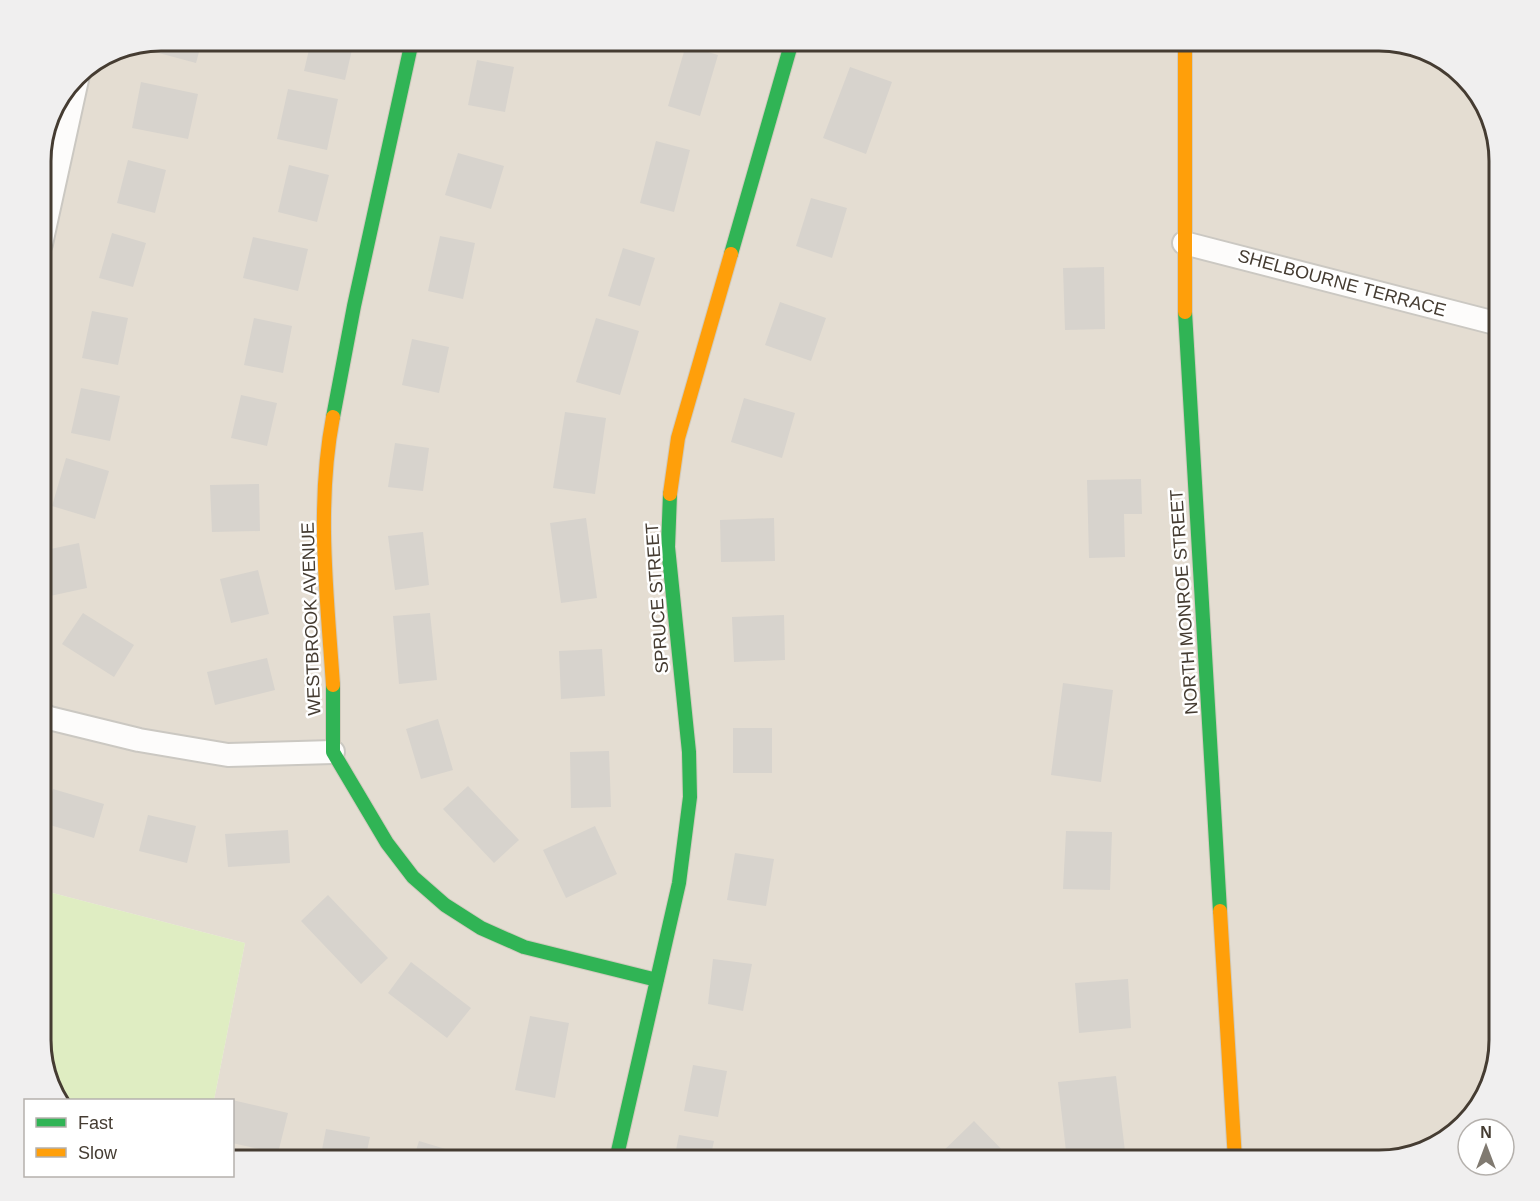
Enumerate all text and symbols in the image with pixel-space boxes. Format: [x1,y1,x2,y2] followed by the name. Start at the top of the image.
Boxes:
[1236,246,1448,320] street label: SHELBOURNE TERRACE
[1166,489,1202,715] street label: NORTH MONROE STREET
[298,522,324,716] street label: WESTBROOK AVENUE
[642,522,672,674] street label: SPRUCE STREET
[24,1099,234,1177] legend
[78,1113,113,1133] text: Fast
[1456,1117,1516,1177] north arrow
[1480,1124,1492,1141] text: N
[78,1143,118,1163] text: Slow

